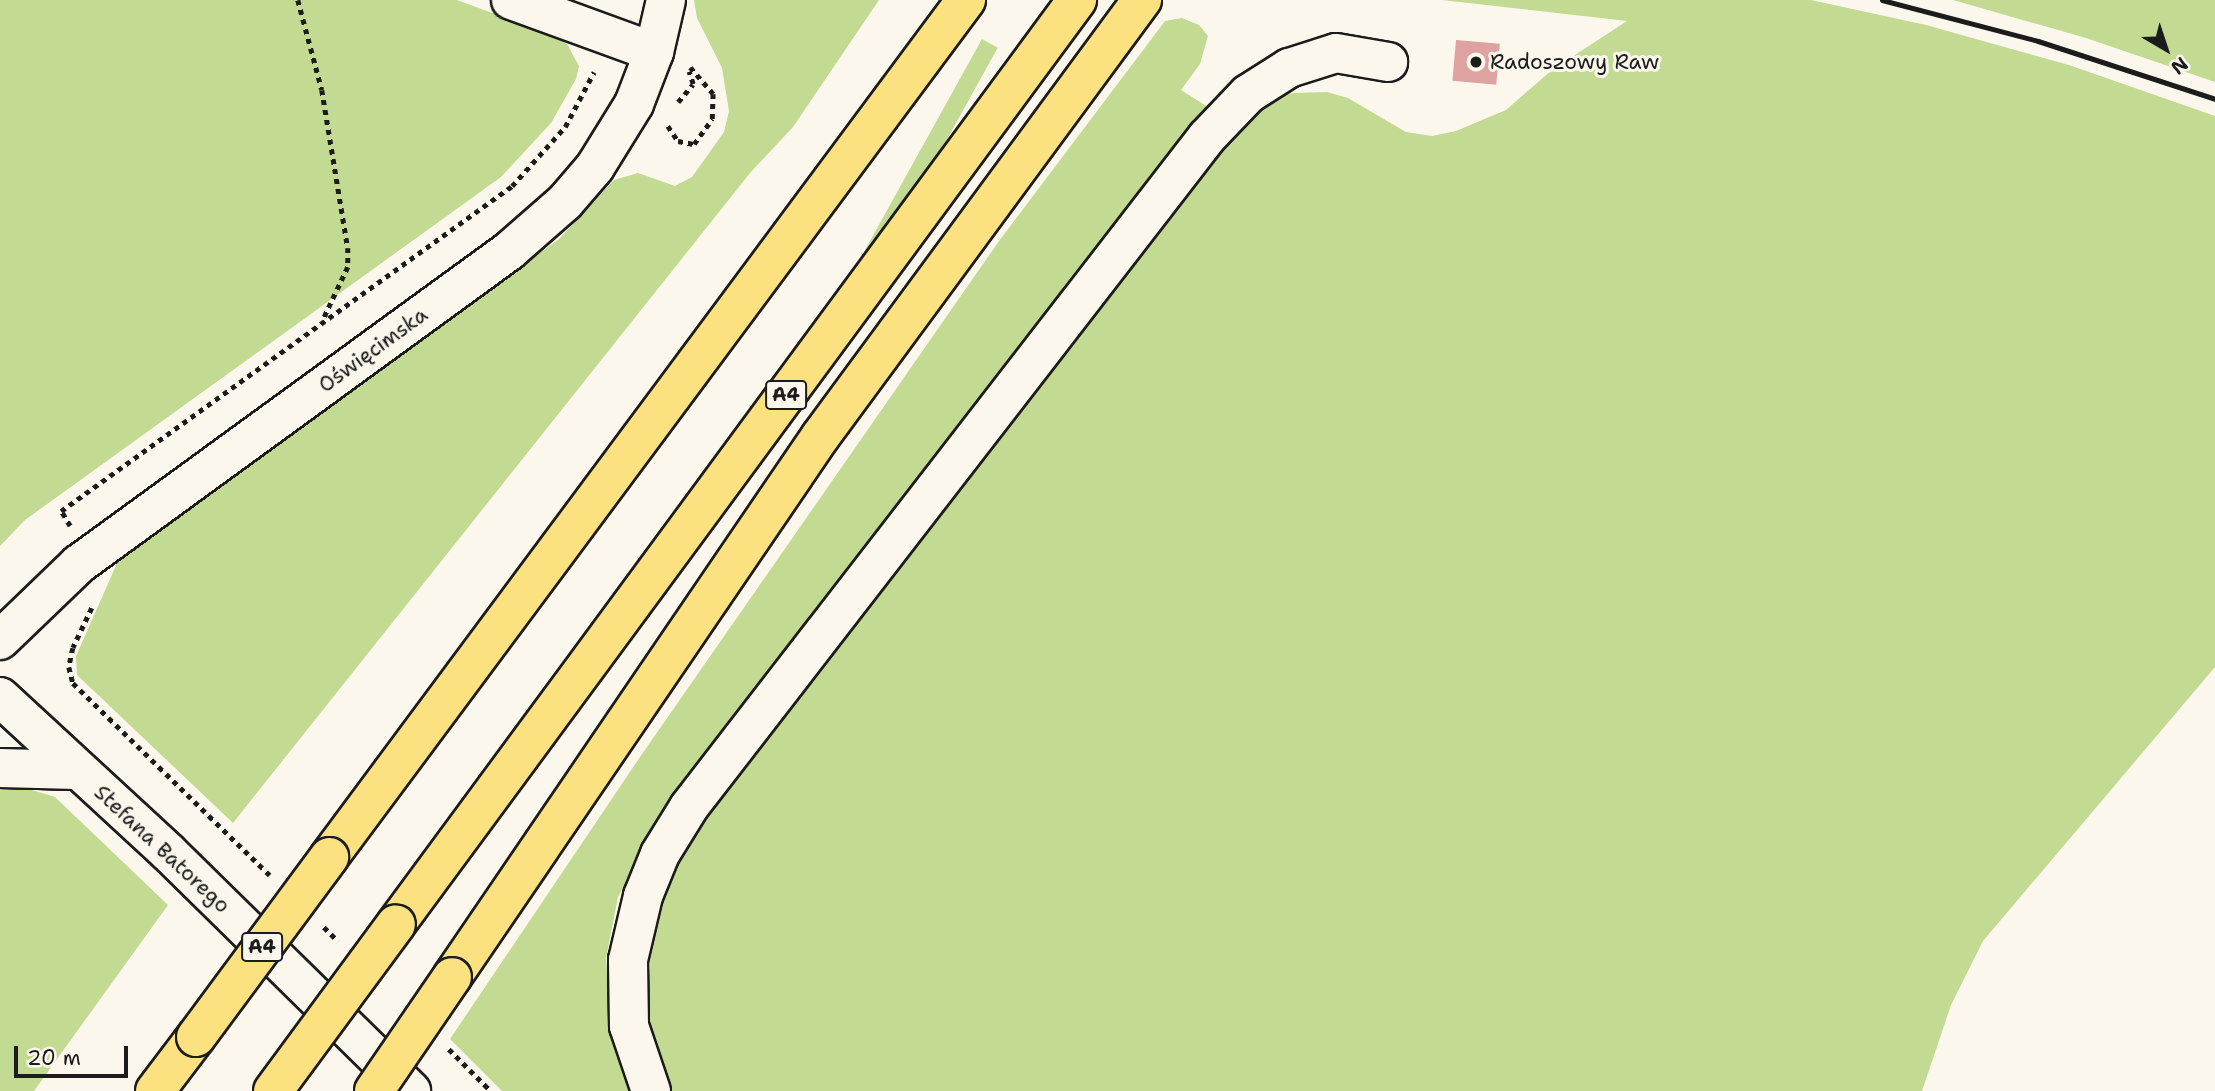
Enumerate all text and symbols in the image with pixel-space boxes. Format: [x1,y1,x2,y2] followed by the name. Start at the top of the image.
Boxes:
[2131,14,2201,84] north arrow
[1490,49,1659,75] place label: Radoszowy Raw
[2166,51,2193,80] text: N
[1468,54,1484,70] marker: Radoszowy Raw
[314,302,432,398] street label: Oświęcimska
[765,380,807,410] road number: A4
[89,780,235,918] street label: Stefana Batorego
[241,931,283,962] road number: A4
[18,1032,131,1076] scale bar
[27,1044,81,1072] text: 20 m

